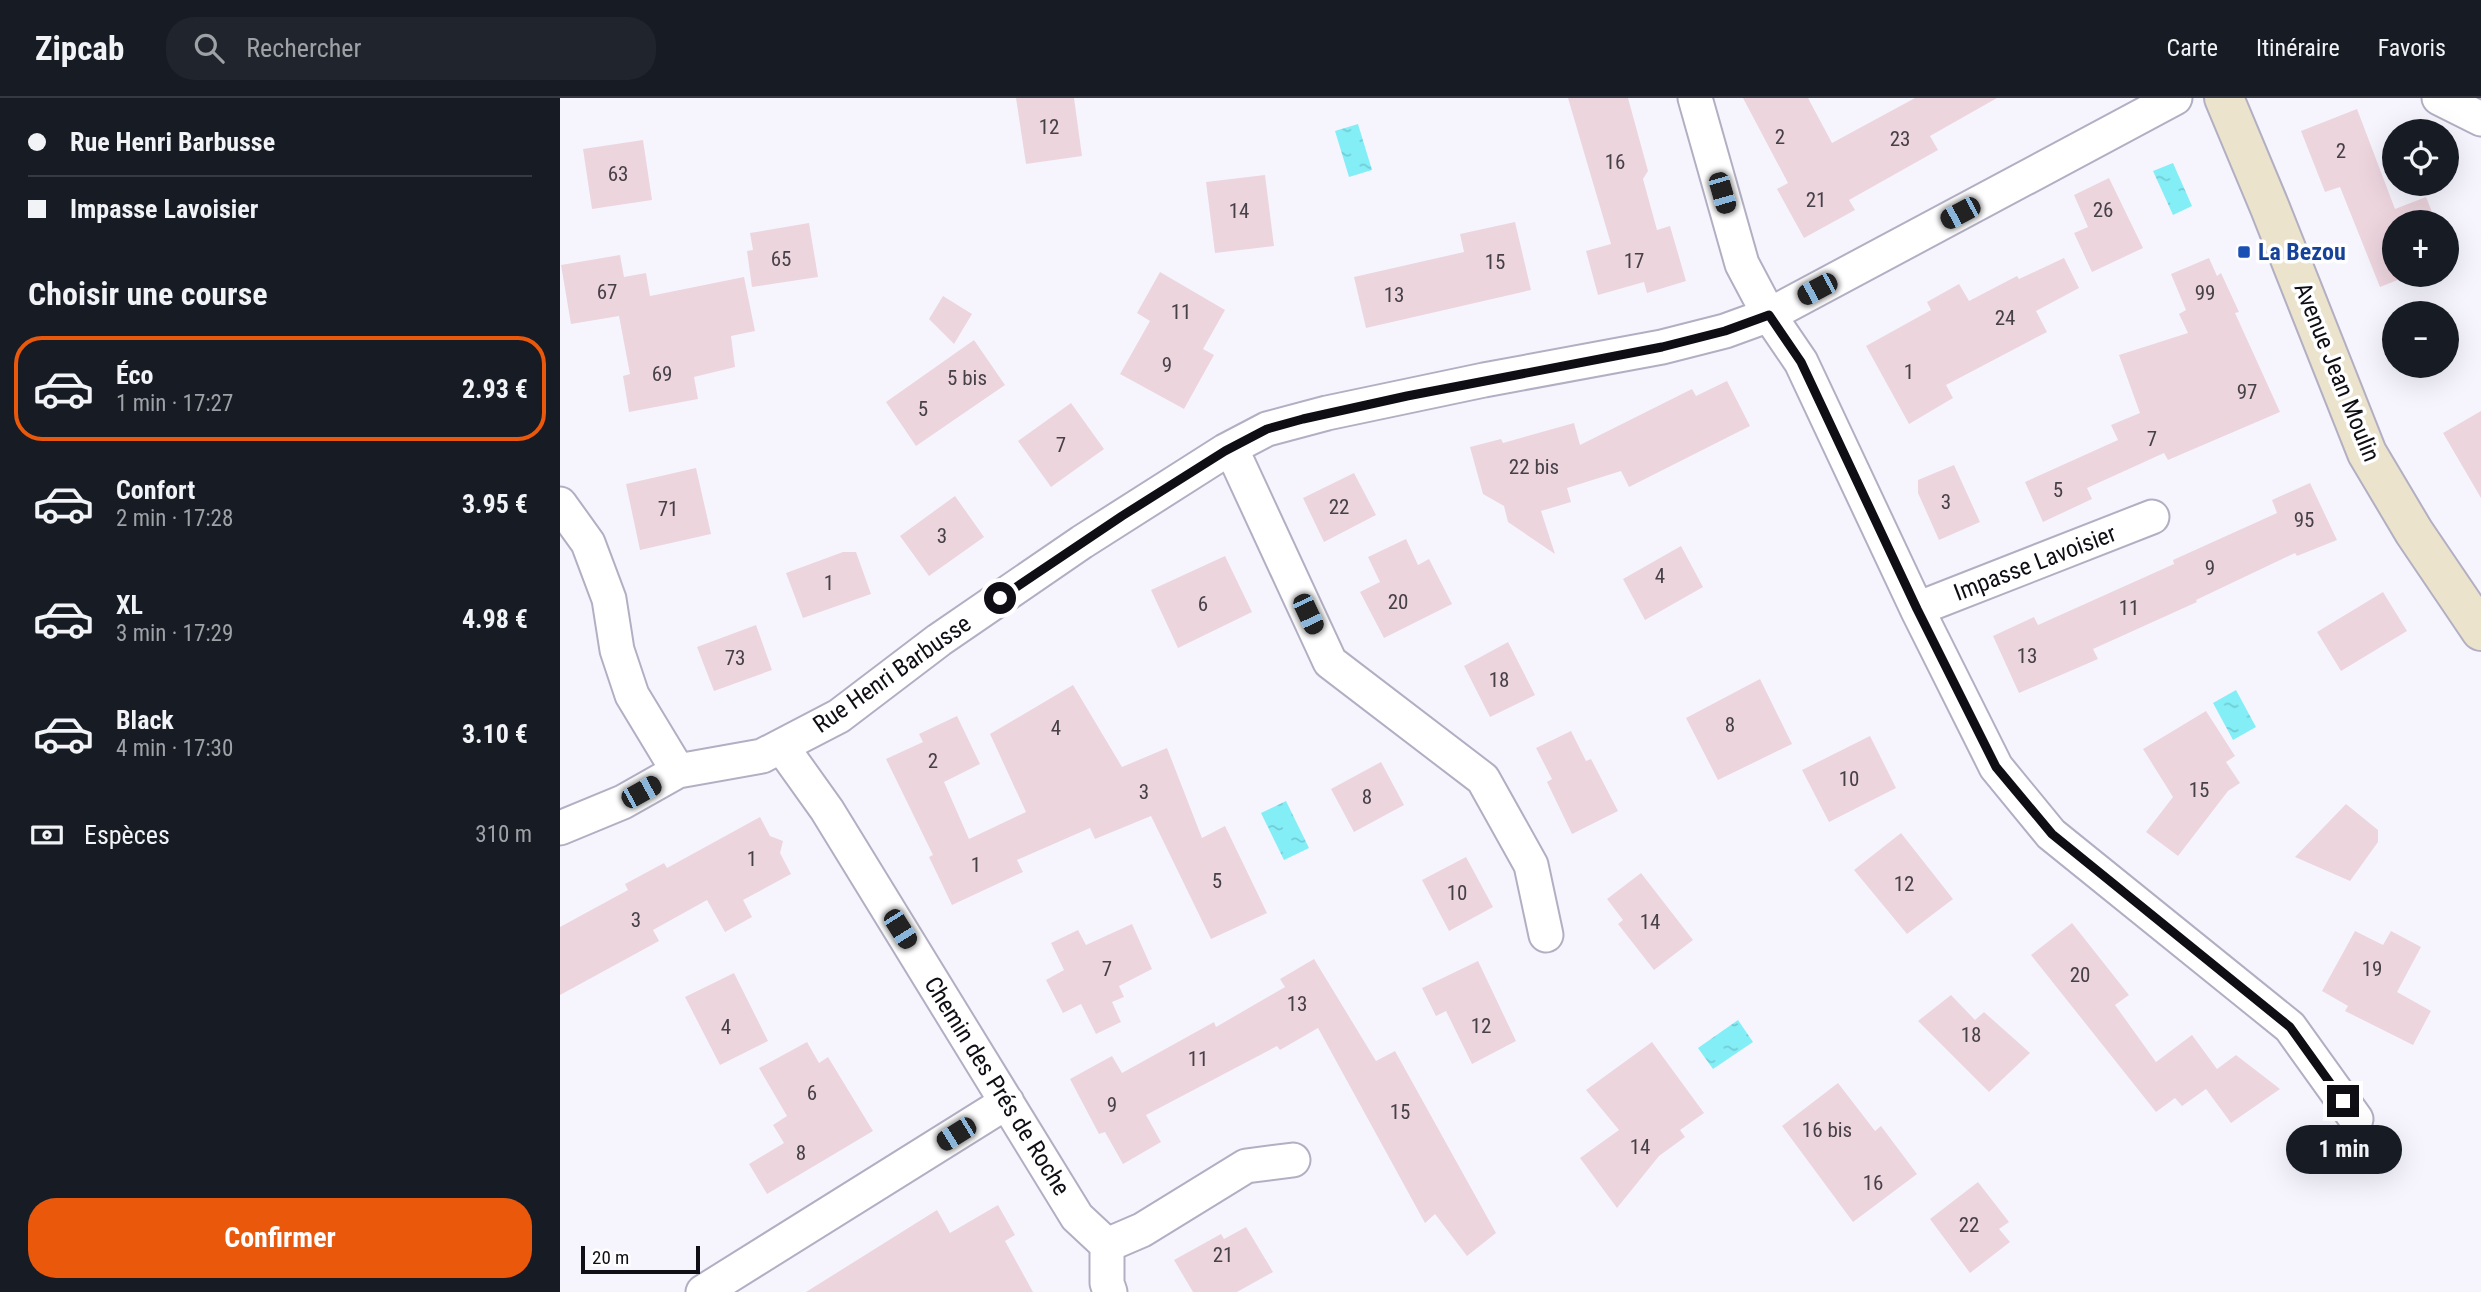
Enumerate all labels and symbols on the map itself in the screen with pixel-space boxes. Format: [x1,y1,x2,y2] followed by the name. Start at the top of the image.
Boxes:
[1039,115,1059,139] house number: 12
[1775,125,1785,149] house number: 2
[1890,127,1910,151] house number: 23
[2336,139,2346,163] house number: 2
[1605,150,1625,174] house number: 16
[608,162,628,186] house number: 63
[1707,170,1738,216] car
[1806,188,1826,212] house number: 21
[1937,194,1984,232] car
[2093,198,2113,222] house number: 26
[1229,199,1249,223] house number: 14
[2258,238,2346,266] place label: La Bezou
[2236,244,2252,260] marker: La Bezou
[771,247,791,271] house number: 65
[1624,249,1644,273] house number: 17
[1485,250,1505,274] house number: 15
[1794,270,1841,308] car
[2288,278,2386,466] street label: Avenue Jean Moulin
[597,280,617,304] house number: 67
[2195,281,2215,305] house number: 99
[1384,283,1404,307] house number: 13
[1171,300,1191,324] house number: 11
[1995,306,2015,330] house number: 24
[1162,353,1172,377] house number: 9
[1904,360,1914,384] house number: 1
[652,362,672,386] house number: 69
[947,366,987,390] house number: 5 bis
[2237,380,2257,404] house number: 97
[918,397,928,421] house number: 5
[2147,427,2157,451] house number: 7
[1056,433,1066,457] house number: 7
[1509,455,1559,479] house number: 22 bis
[2053,478,2063,502] house number: 5
[1941,490,1951,514] house number: 3
[1329,495,1349,519] house number: 22
[658,497,678,521] house number: 71
[2294,508,2314,532] house number: 95
[1950,519,2120,607] street label: Impasse Lavoisier
[937,524,947,548] house number: 3
[2205,556,2215,580] house number: 9
[1655,564,1665,588] house number: 4
[824,571,834,595] house number: 1
[984,582,1016,614] route start
[1388,590,1408,614] house number: 20
[1290,591,1327,637] car
[1198,592,1208,616] house number: 6
[2119,596,2139,620] house number: 11
[808,609,976,739] street label: Rue Henri Barbusse
[2017,644,2037,668] house number: 13
[725,646,745,670] house number: 73
[1489,668,1509,692] house number: 18
[1725,713,1735,737] house number: 8
[1051,716,1061,740] house number: 4
[928,749,938,773] house number: 2
[1839,767,1859,791] house number: 10
[618,773,665,811] car
[2189,778,2209,802] house number: 15
[1139,780,1149,804] house number: 3
[1362,785,1372,809] house number: 8
[747,847,757,871] house number: 1
[971,853,981,877] house number: 1
[1212,869,1222,893] house number: 5
[1894,872,1914,896] house number: 12
[1447,881,1467,905] house number: 10
[880,906,921,952] car
[631,908,641,932] house number: 3
[1640,910,1660,934] house number: 14
[1102,957,1112,981] house number: 7
[2362,957,2382,981] house number: 19
[2070,963,2090,987] house number: 20
[918,972,1076,1200] street label: Chemin des Prés de Roche
[1287,992,1307,1016] house number: 13
[1471,1014,1491,1038] house number: 12
[721,1015,731,1039] house number: 4
[1961,1023,1981,1047] house number: 18
[1188,1047,1208,1071] house number: 11
[807,1081,817,1105] house number: 6
[2327,1085,2359,1117] route end
[1107,1093,1117,1117] house number: 9
[1390,1100,1410,1124] house number: 15
[933,1114,980,1154] car
[1802,1118,1852,1142] house number: 16 bis
[2285,1126,2401,1174] callout: 1 min
[1630,1135,1650,1159] house number: 14
[796,1141,806,1165] house number: 8
[1863,1171,1883,1195] house number: 16
[1959,1213,1979,1237] house number: 22
[581,1243,700,1275] scale bar
[1213,1243,1233,1267] house number: 21

